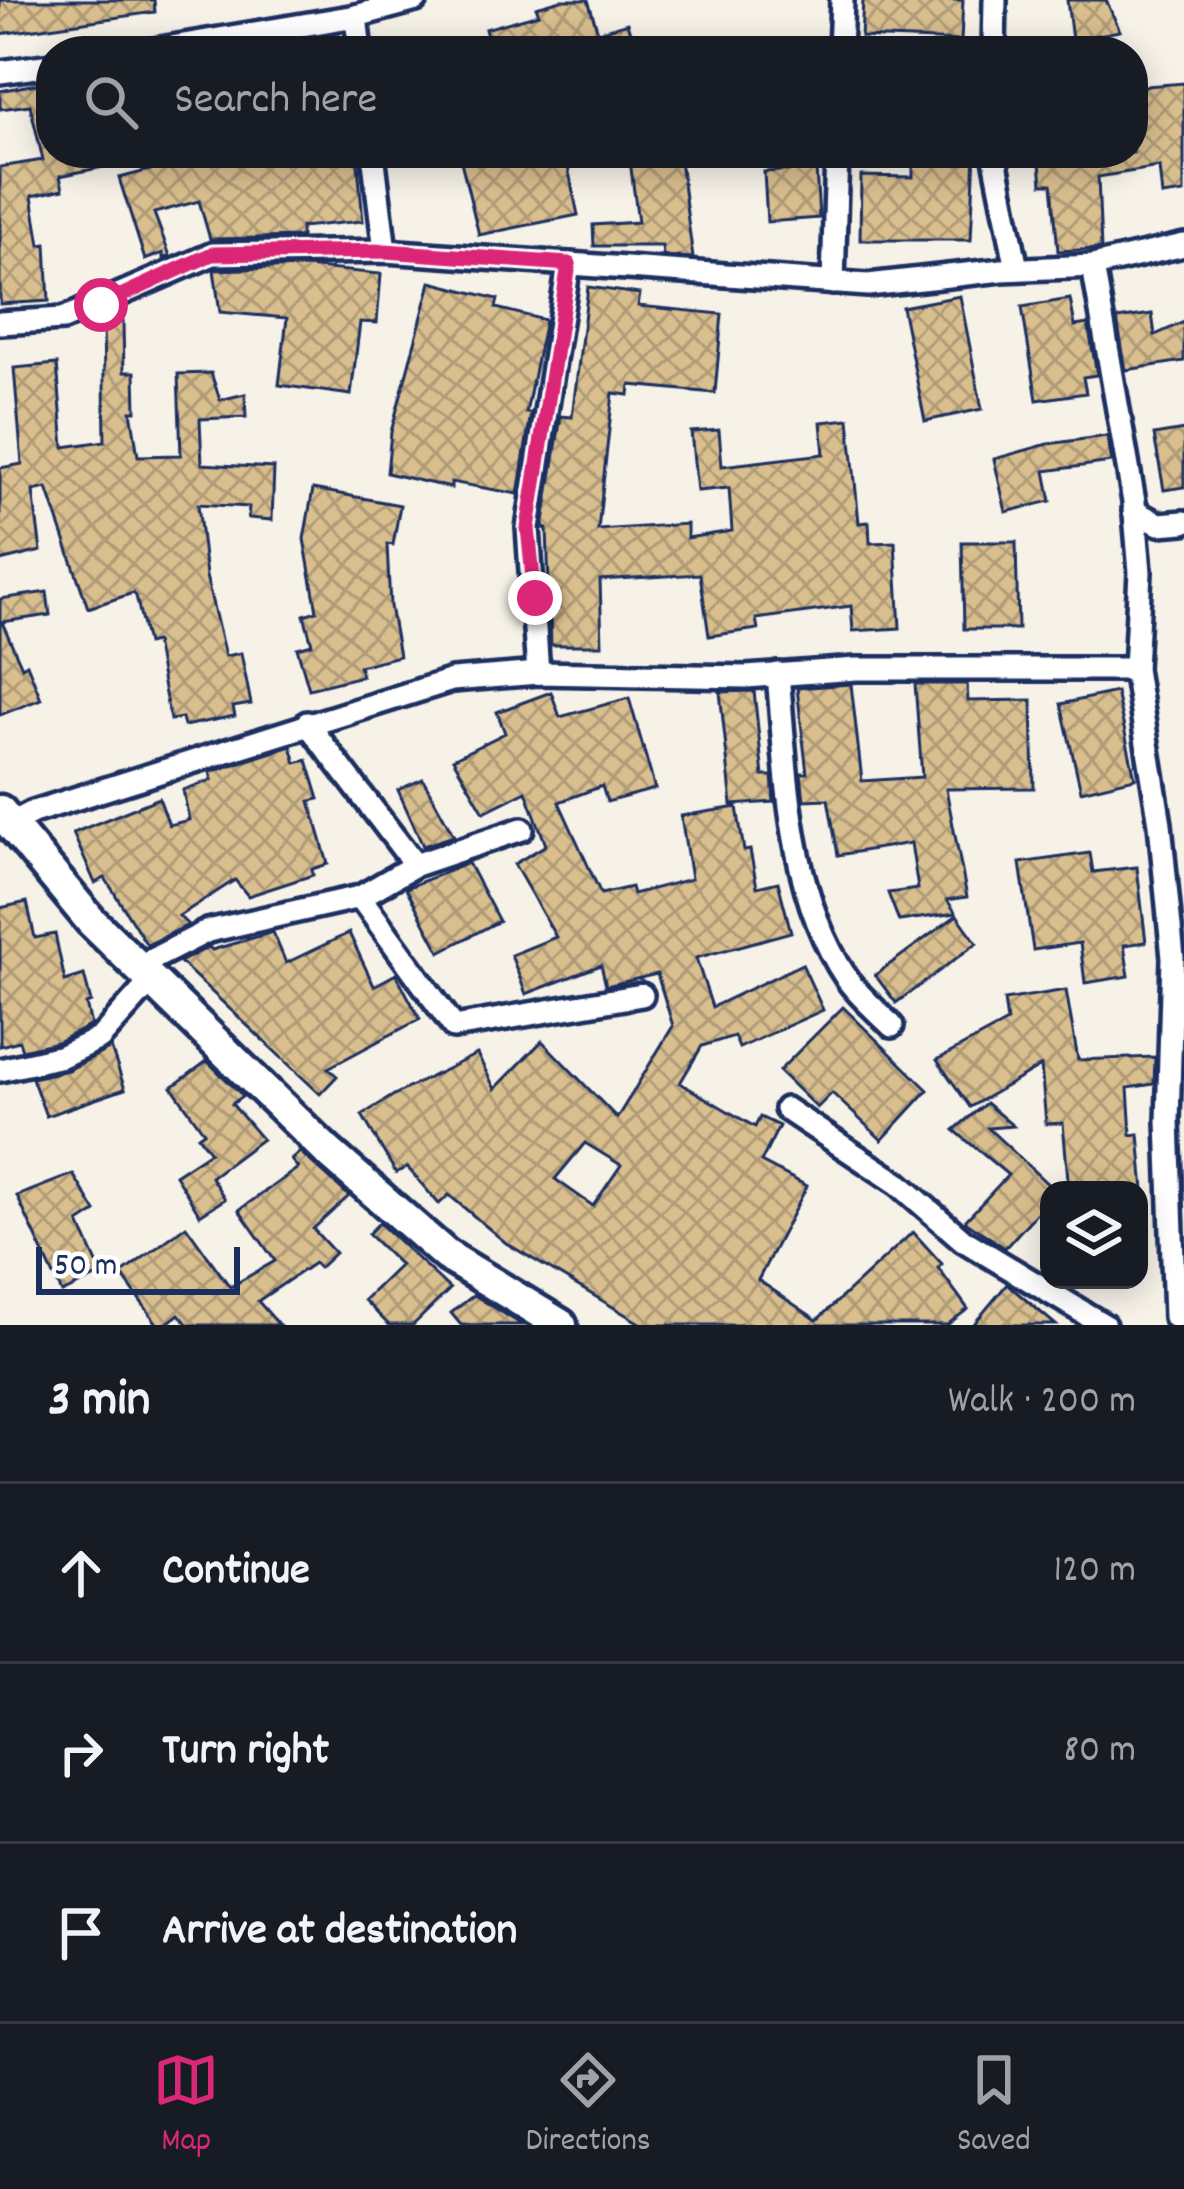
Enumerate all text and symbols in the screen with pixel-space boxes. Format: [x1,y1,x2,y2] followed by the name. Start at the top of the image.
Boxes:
[36,36,1148,168] search box
[78,69,144,135] icon: search
[174,70,377,134] text: Search here
[74,278,128,332] route start
[508,571,562,625] route end
[1040,1181,1148,1289] map controls
[1040,1181,1148,1289] button: layers
[36,1241,240,1294] scale bar
[54,1244,118,1291] text: 50 m
[48,1367,150,1439] text: 3 min
[948,1376,1136,1431] text: Walk · 200 m
[48,1540,114,1606] icon: ahead
[162,1541,310,1605] text: Continue
[1053,1545,1136,1600] text: 120 m
[48,1720,114,1786] icon: right
[162,1721,329,1785] text: Turn right
[1063,1725,1136,1780] text: 80 m
[48,1900,114,1966] icon: arrive
[162,1901,517,1965] text: Arrive at destination
[153,2047,219,2166] tab: Map
[526,2047,651,2166] tab: Directions
[957,2047,1031,2166] tab: Saved

